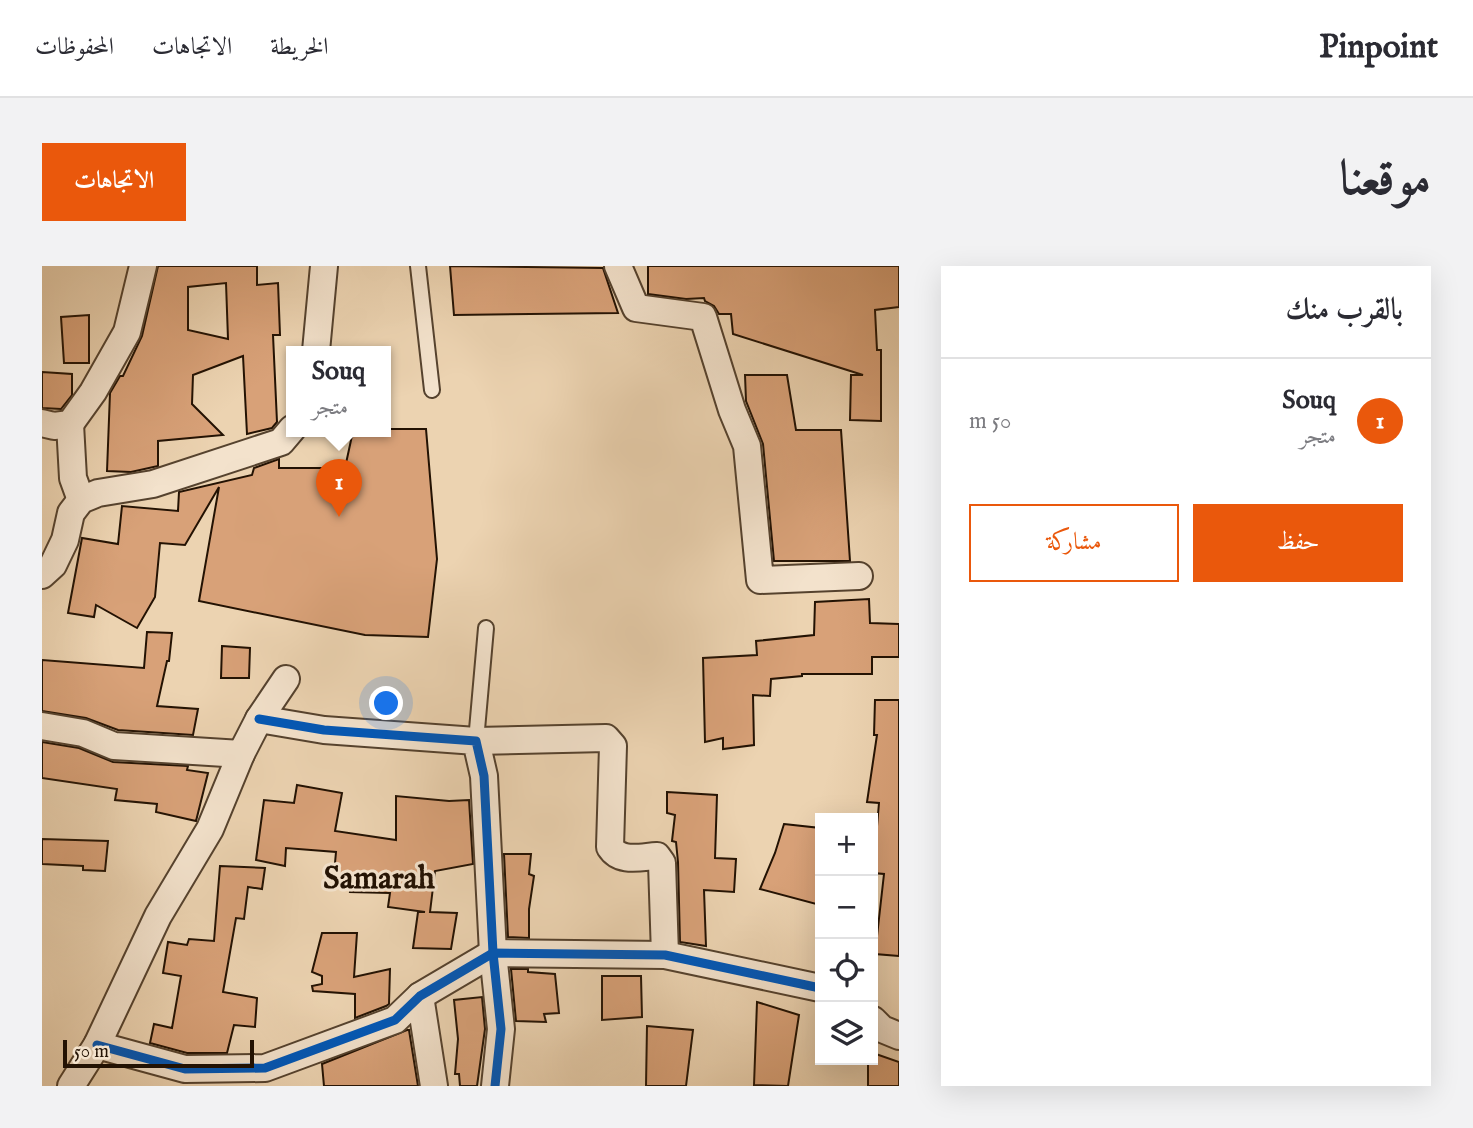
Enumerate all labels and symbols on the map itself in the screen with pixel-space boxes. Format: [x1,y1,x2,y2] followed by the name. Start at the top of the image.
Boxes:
[316,459,362,517] pin: 1
[369,686,403,720] your location
[323,859,436,900] district label: Samarah
[63,1037,254,1069] scale bar

